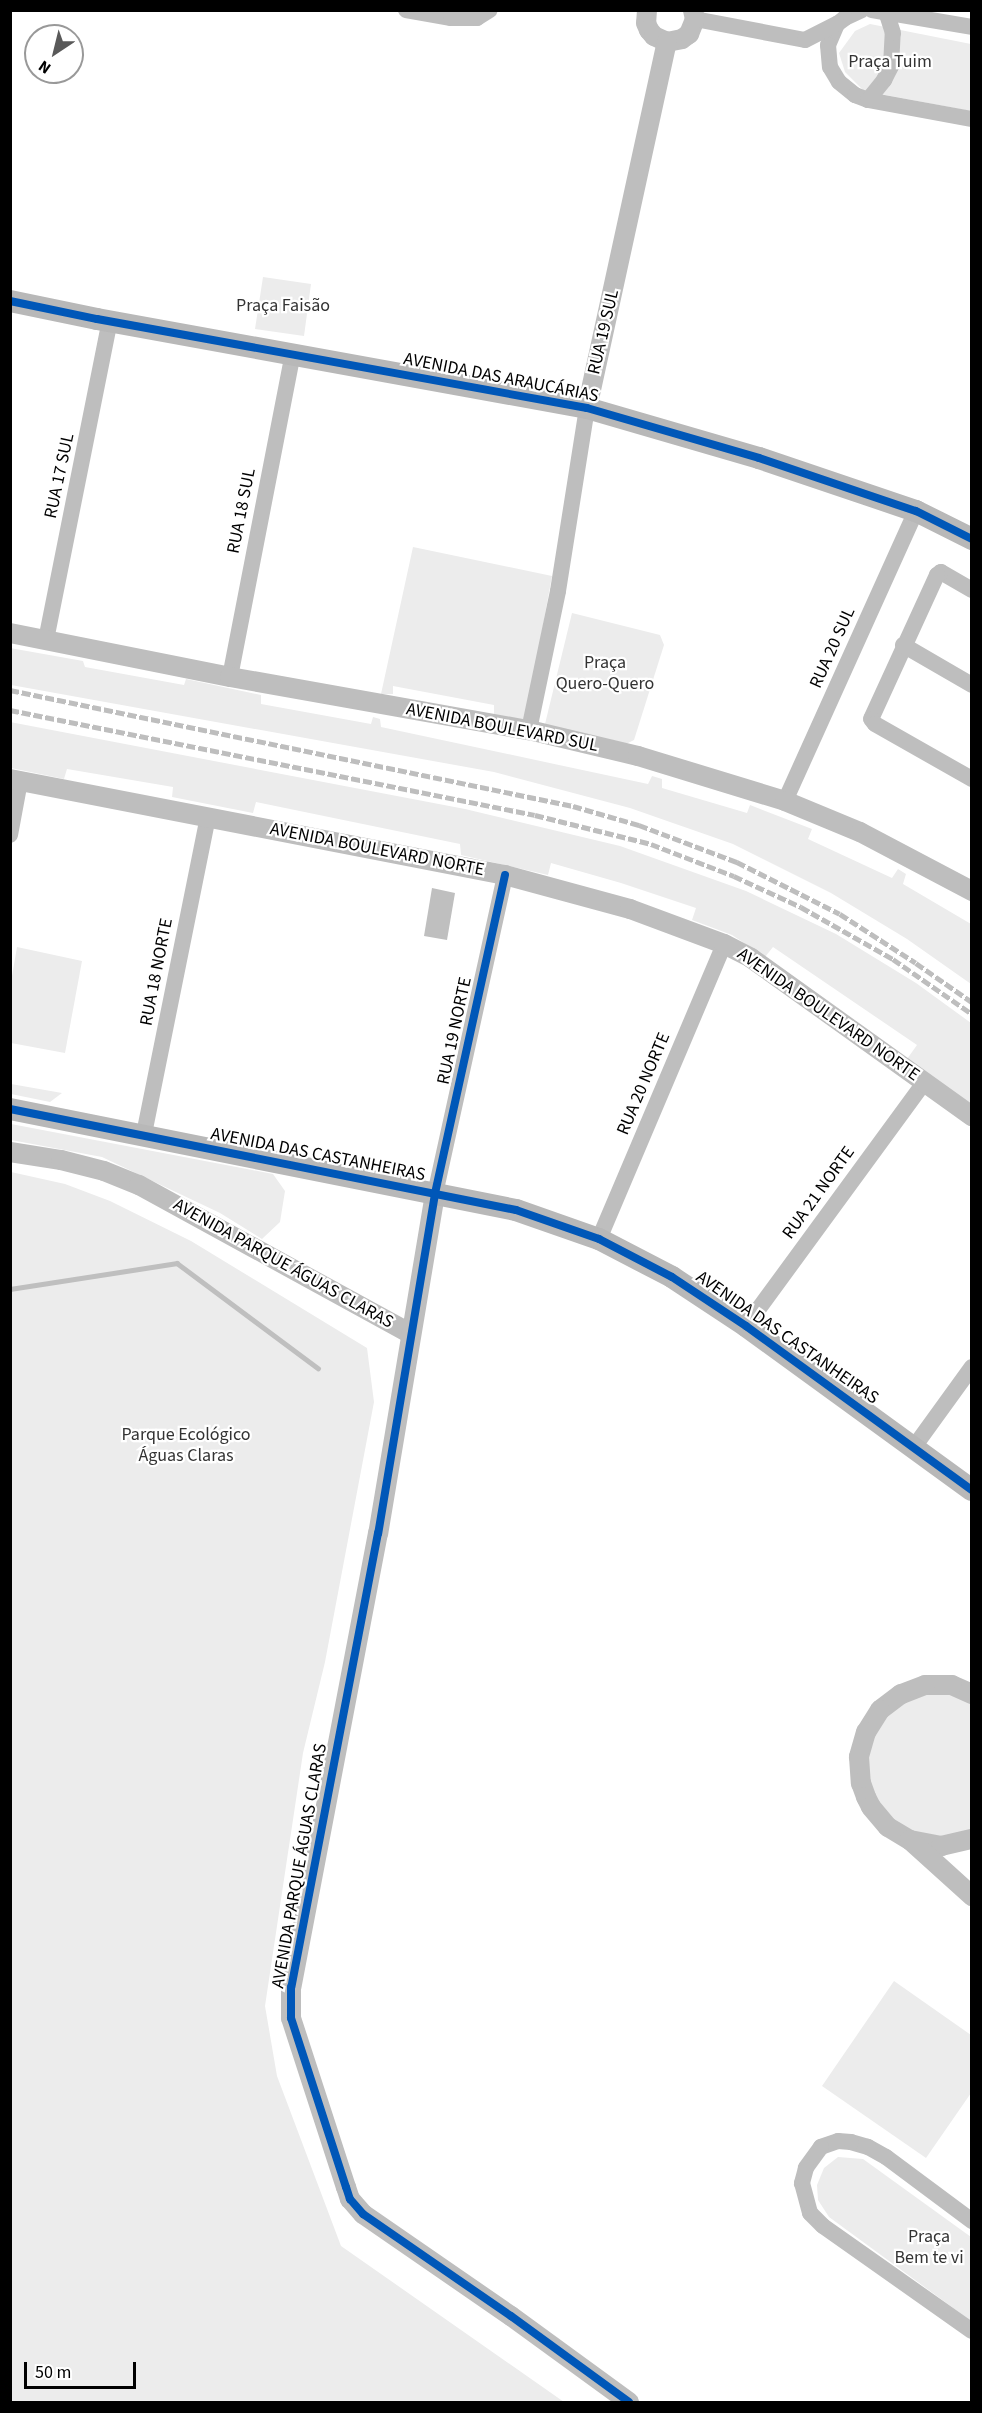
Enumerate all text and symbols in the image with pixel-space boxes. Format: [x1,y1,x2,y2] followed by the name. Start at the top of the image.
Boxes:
[24,24,84,84] north arrow
[848,51,932,73] park label: Praça Tuim
[34,55,55,79] text: N
[584,287,624,377] street label: RUA 19 SUL
[236,295,330,317] park label: Praça Faisão
[402,348,600,408] street label: AVENIDA DAS ARAUCÁRIAS
[40,432,80,520] street label: RUA 17 SUL
[223,467,261,555] street label: RUA 18 SUL
[806,604,860,692] street label: RUA 20 SUL
[556,653,654,696] park label: Praça Quero-Quero
[404,699,600,757] street label: AVENIDA BOULEVARD SUL
[268,819,486,881] street label: AVENIDA BOULEVARD NORTE
[136,916,178,1028] street label: RUA 18 NORTE
[733,944,923,1086] street label: AVENIDA BOULEVARD NORTE
[433,975,477,1087] street label: RUA 19 NORTE
[613,1030,675,1138] street label: RUA 20 NORTE
[209,1124,427,1186] street label: AVENIDA DAS CASTANHEIRAS
[778,1142,860,1244] street label: RUA 21 NORTE
[169,1194,397,1334] street label: AVENIDA PARQUE ÁGUAS CLARAS
[692,1267,882,1409] street label: AVENIDA DAS CASTANHEIRAS
[121,1425,251,1468] park label: Parque Ecológico Águas Claras
[268,1742,332,1990] street label: AVENIDA PARQUE ÁGUAS CLARAS
[894,2227,964,2270] park label: Praça Bem te vi
[27,2350,140,2388] scale bar
[35,2360,71,2385] text: 50 m

